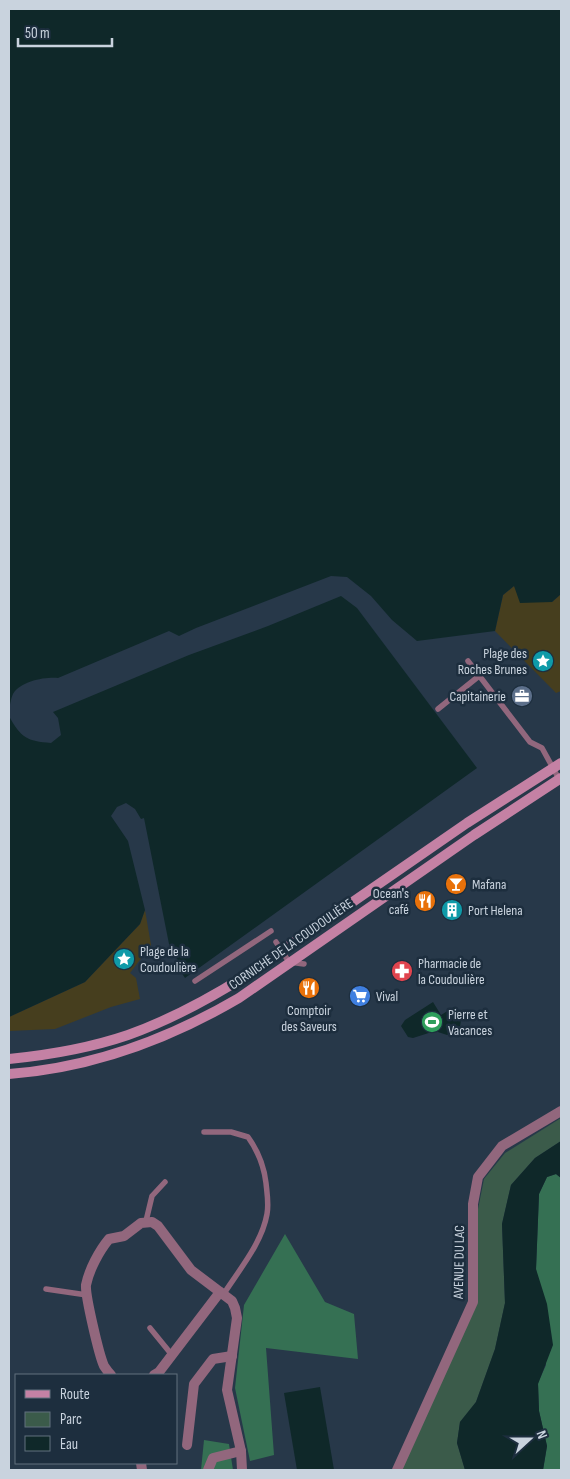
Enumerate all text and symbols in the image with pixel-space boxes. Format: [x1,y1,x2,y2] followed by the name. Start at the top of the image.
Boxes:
[18,15,111,47] scale bar
[25,24,50,43] text: 50 m
[458,645,527,678] place label: Plage des Roches Brunes
[531,649,555,673] place icon: Plage des Roches Brunes
[510,684,534,708] office icon: Capitainerie
[450,688,506,705] place label: Capitainerie
[444,872,468,896] bar icon: Mafana
[472,876,506,893] place label: Mafana
[373,885,409,918] place label: Ocean's café
[413,889,437,913] restaurant icon: Ocean's café
[226,895,357,993] street label: CORNICHE DE LA COUDOULIÈRE
[440,898,464,922] building icon: Port Helena
[468,902,523,919] place label: Port Helena
[140,943,196,976] place label: Plage de la Coudoulière
[112,947,136,971] place icon: Plage de la Coudoulière
[418,955,485,988] place label: Pharmacie de la Coudoulière
[390,959,414,983] pharmacy icon: Pharmacie de la Coudoulière
[297,976,321,1000] restaurant icon: Comptoir des Saveurs
[348,984,372,1008] supermarket icon: Vival
[376,988,398,1005] place label: Vival
[281,1002,337,1035] place label: Comptoir des Saveurs
[448,1006,492,1039] place label: Pierre et Vacances
[420,1010,444,1034] sports icon: Pierre et Vacances
[450,1225,468,1300] street label: AVENUE DU LAC
[15,1374,178,1464] legend
[60,1385,90,1404] text: Route
[60,1410,82,1429] text: Parc
[505,1414,555,1464] north arrow
[532,1428,551,1441] text: N
[60,1435,78,1454] text: Eau

